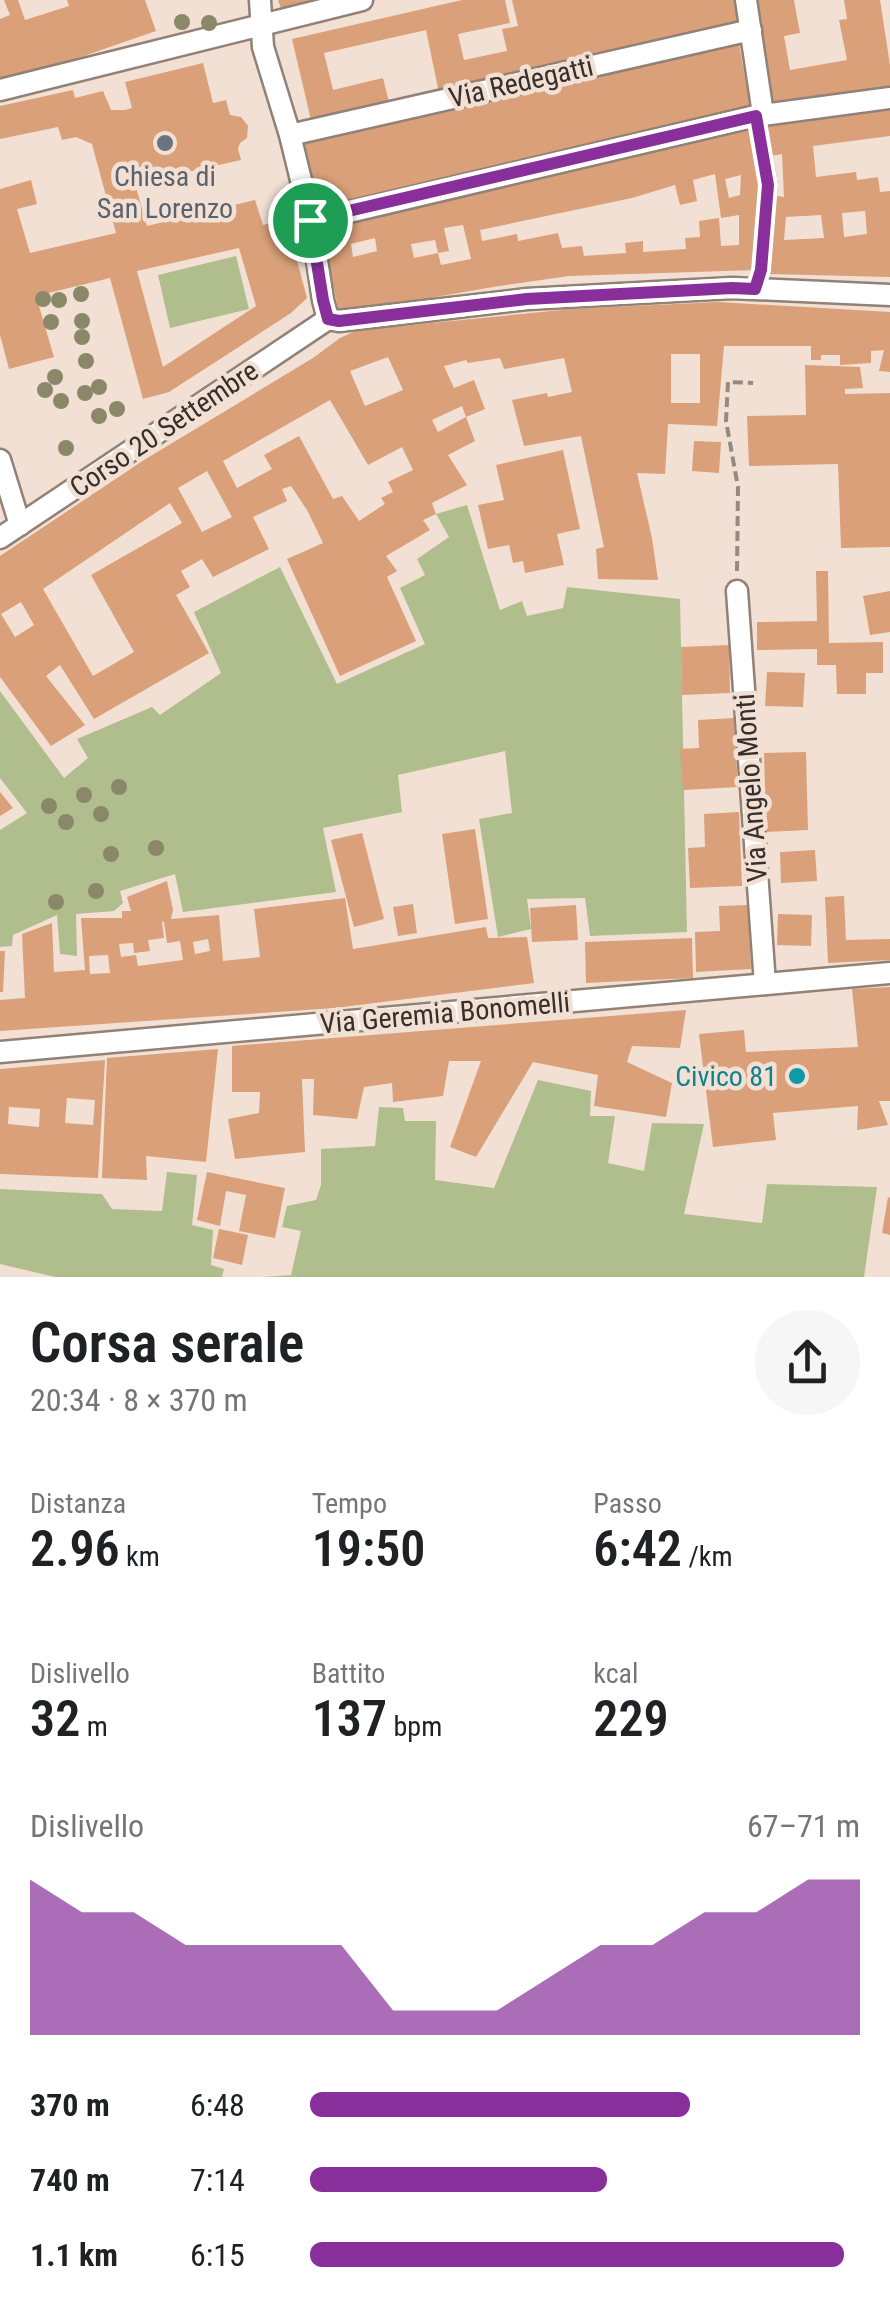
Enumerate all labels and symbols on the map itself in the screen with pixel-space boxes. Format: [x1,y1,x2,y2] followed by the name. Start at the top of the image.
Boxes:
[446,49,596,115] street label: Via Redegatti
[154,132,176,154] marker: Chiesa di San Lorenzo
[97,160,233,225] place label: Chiesa di San Lorenzo
[268,178,353,263] pin
[64,354,264,504] street label: Corso 20 Settembre
[728,693,774,883] street label: Via Angelo Monti
[319,986,571,1040] street label: Via Geremia Bonomelli
[675,1060,777,1093] place label: Civico 81
[786,1065,808,1087] marker: Civico 81

